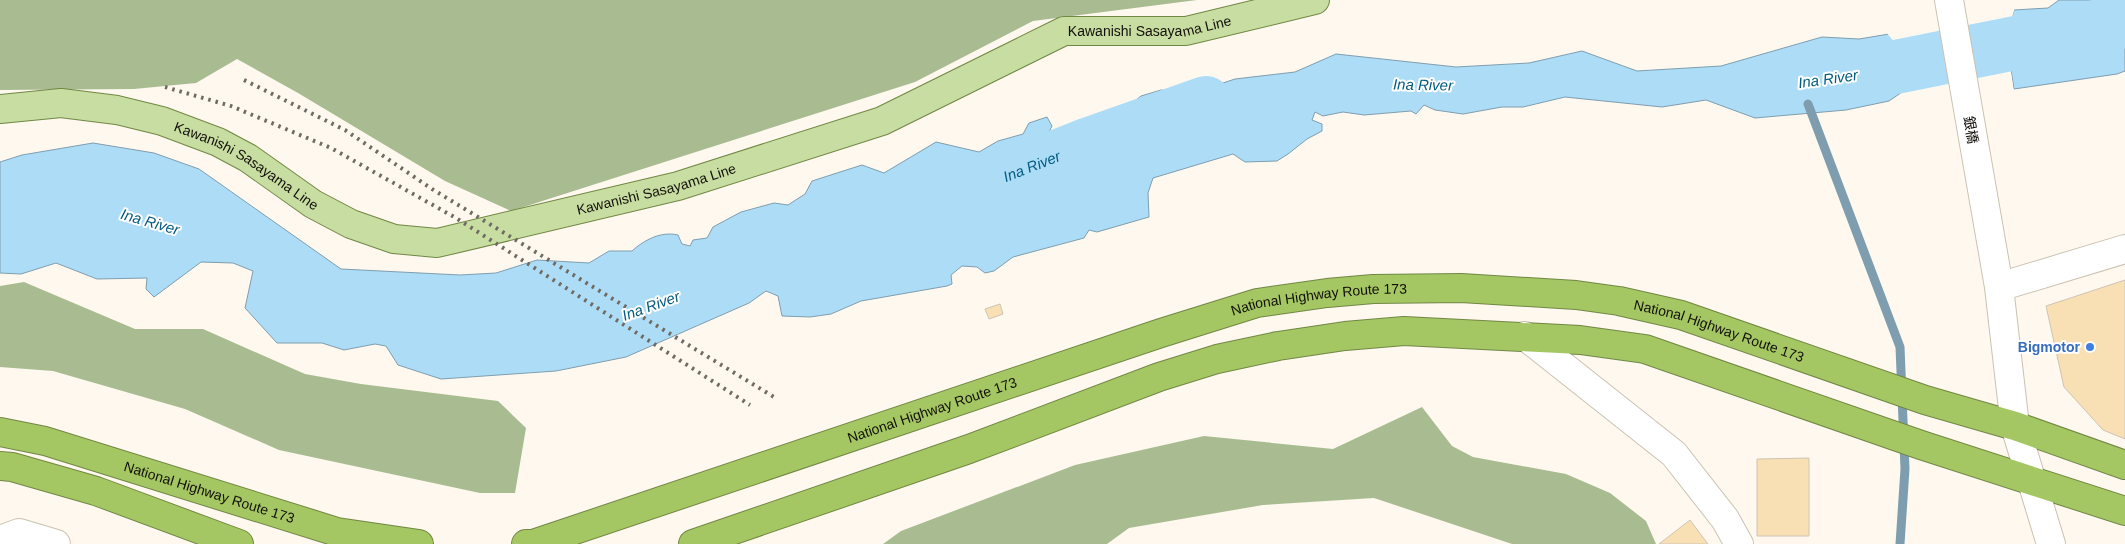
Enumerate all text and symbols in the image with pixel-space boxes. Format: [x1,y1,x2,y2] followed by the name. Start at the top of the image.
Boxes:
[1068,12,1233,40] street label: Kawanishi Sasayama Line
[1797,66,1860,91] water label: Ina River
[1393,75,1454,94] water label: Ina River
[1961,115,1981,145] street label: 銀橋
[172,118,321,213] street label: Kawanishi Sasayama Line
[1001,147,1064,185] water label: Ina River
[575,160,738,218] street label: Kawanishi Sasayama Line
[119,205,182,238] water label: Ina River
[1229,281,1407,319] street label: National Highway Route 173
[620,287,683,324] water label: Ina River
[1632,297,1806,365] street label: National Highway Route 173
[2018,339,2081,355] place label: Bigmotor
[2084,341,2096,353] marker: Bigmotor
[845,374,1019,446] street label: National Highway Route 173
[122,458,297,526] street label: National Highway Route 173

